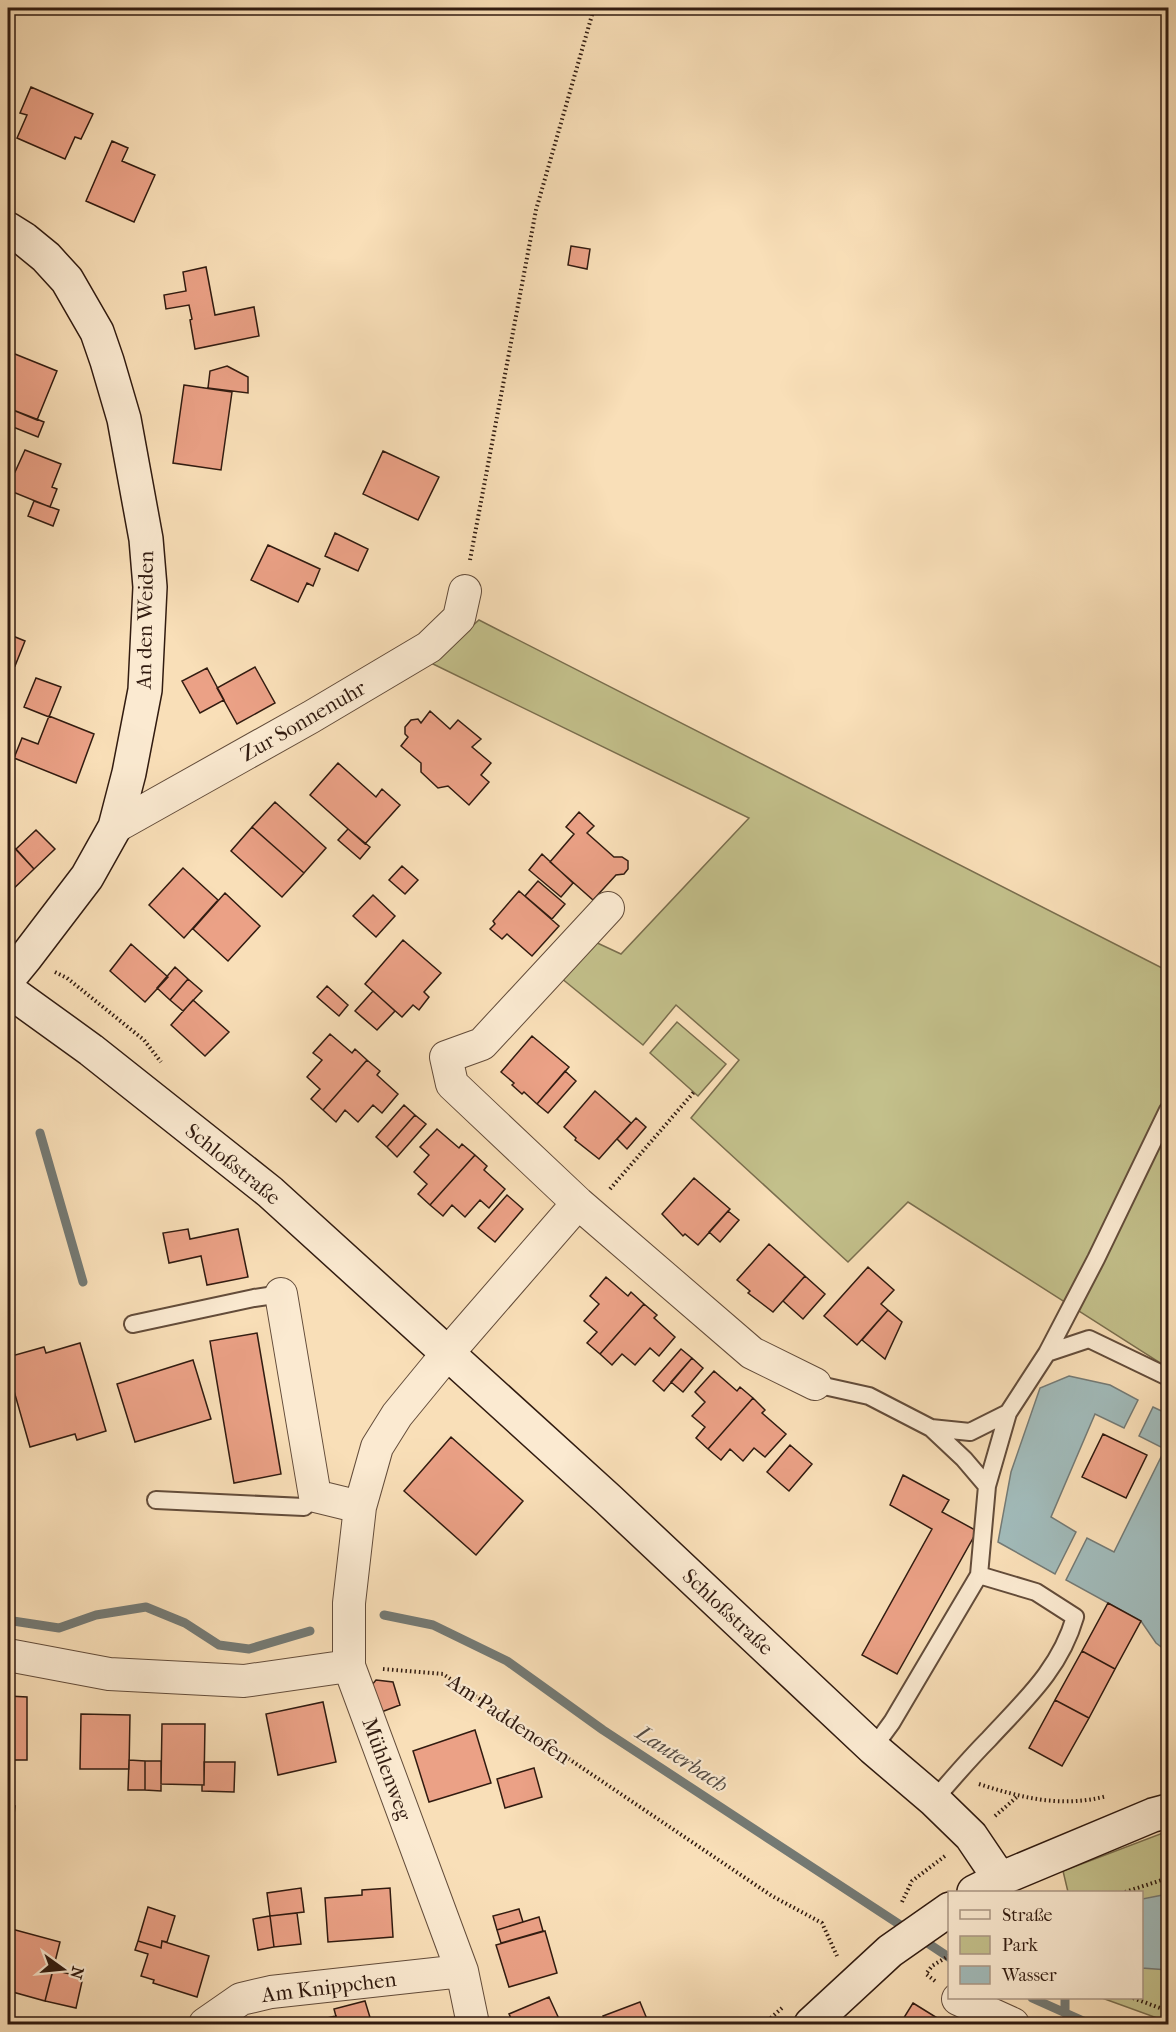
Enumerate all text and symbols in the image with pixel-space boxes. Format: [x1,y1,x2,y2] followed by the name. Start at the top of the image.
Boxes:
[132,551,158,690] street label: An den Weiden
[236,676,370,766] street label: Zur Sonnenuhr
[181,1118,285,1210] street label: Schloßstraße
[678,1564,778,1660] street label: Schloßstraße
[442,1669,575,1769] street label: Am Paddenofen
[357,1714,417,1824] street label: Mühlenweg
[630,1719,733,1798] water label: Lauterbach
[948,1891,1143,1999] legend
[1002,1905,1053,1926] text: Straße
[1002,1935,1039,1956] text: Park
[33,1939,93,1999] north arrow
[66,1964,88,1982] text: N
[1001,1965,1057,1986] text: Wasser
[259,1967,398,2007] street label: Am Knippchen

